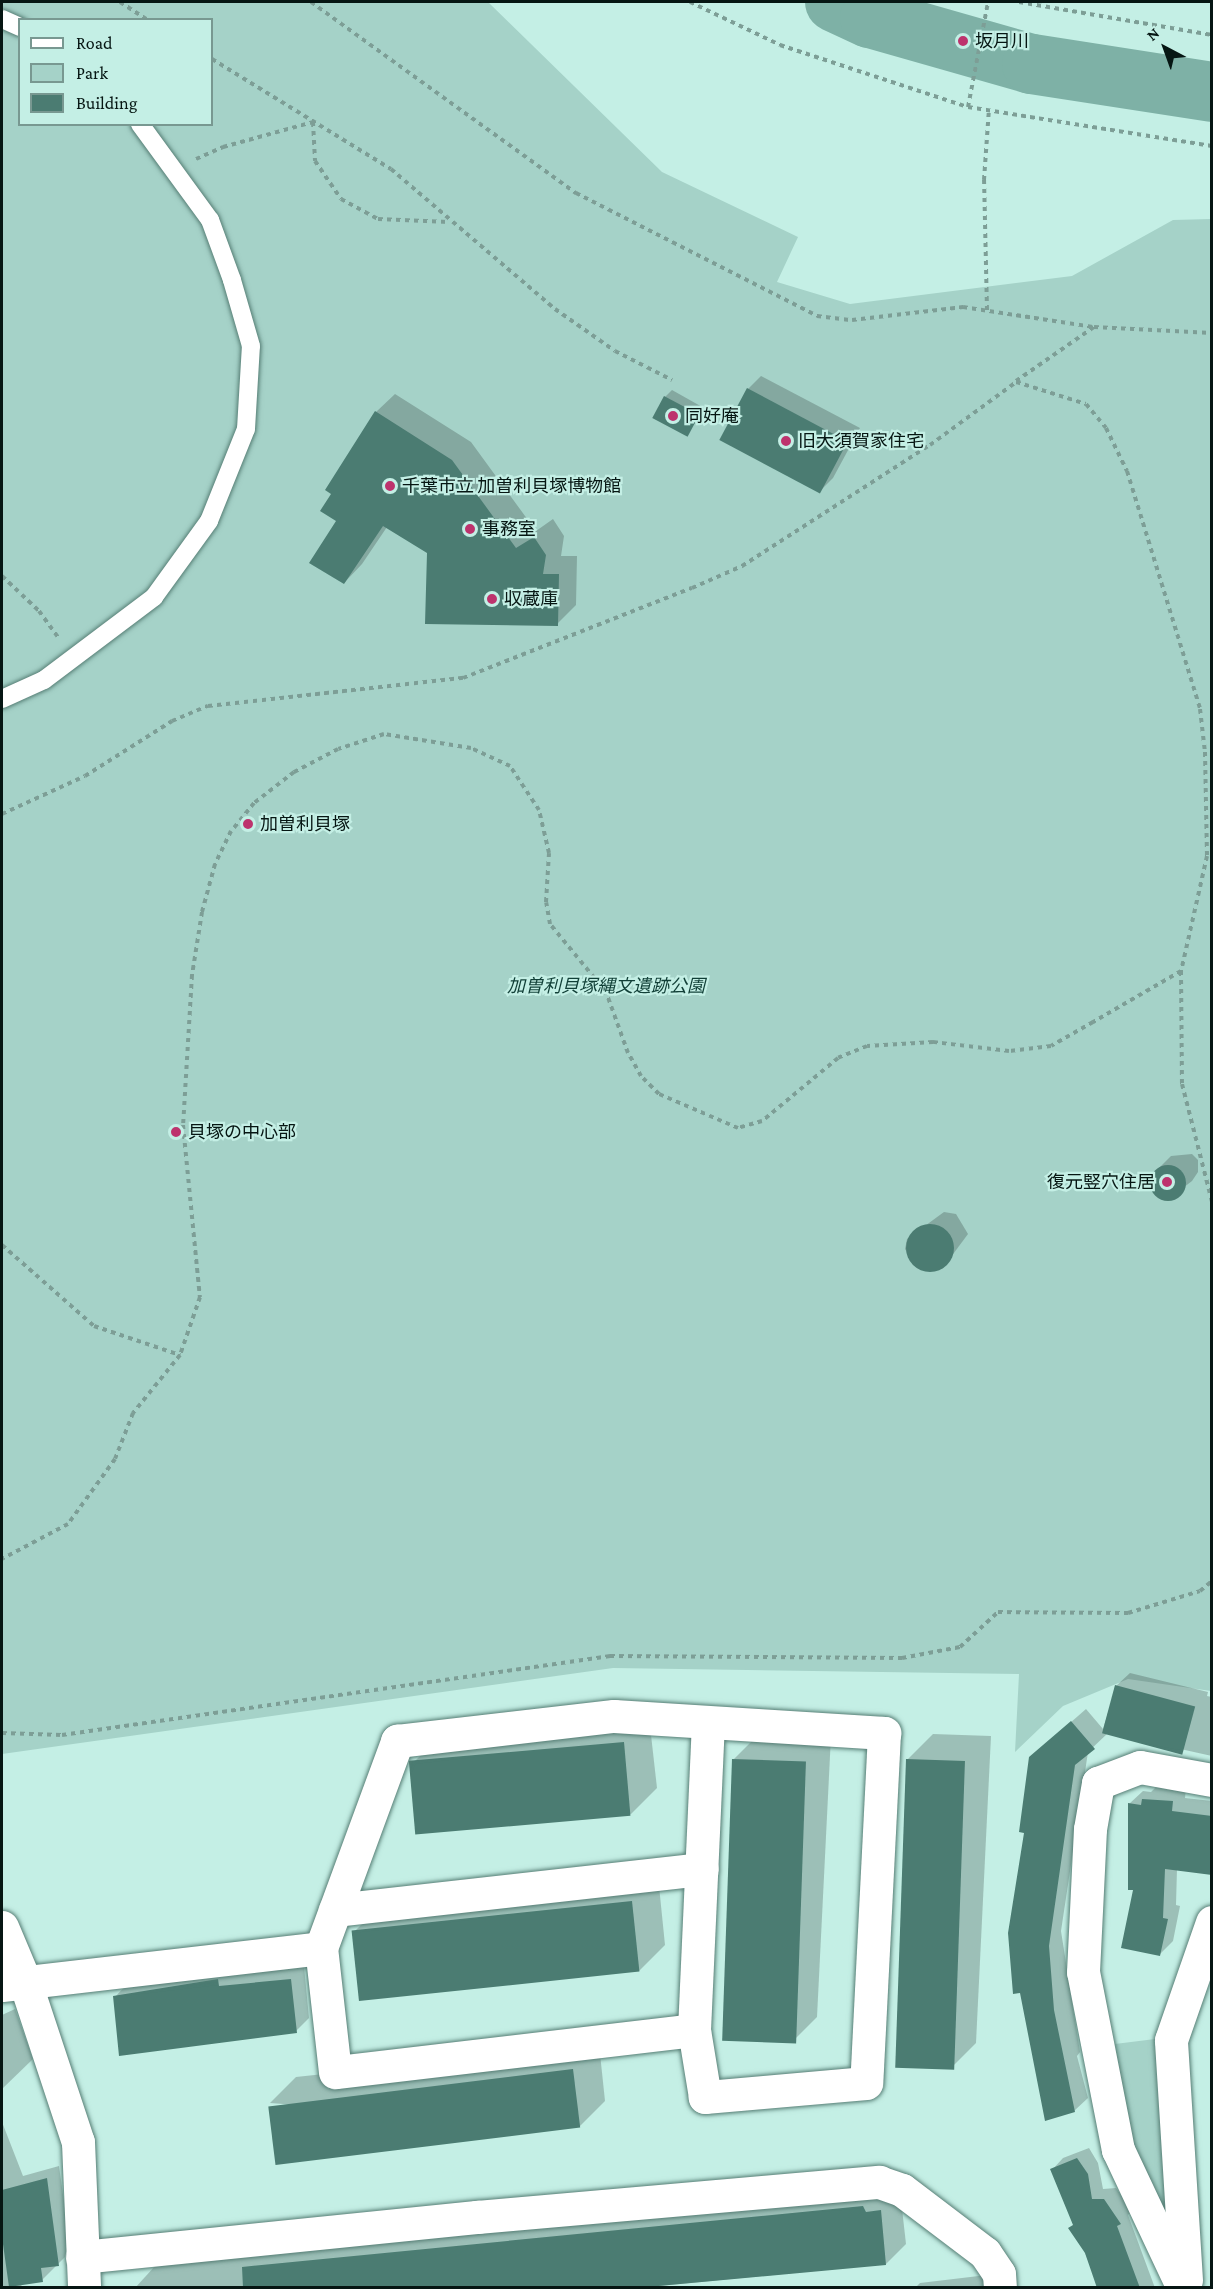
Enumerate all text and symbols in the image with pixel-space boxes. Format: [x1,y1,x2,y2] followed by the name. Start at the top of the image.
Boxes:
[18,18,213,126] legend
[1135,18,1195,78] north arrow
[1143,24,1163,44] text: N
[975,30,1029,52] place label: 坂月川
[76,33,113,53] text: Road
[956,34,970,48] marker: 坂月川
[76,63,108,83] text: Park
[76,93,137,113] text: Building
[685,405,739,427] place label: 同好庵
[666,409,680,423] marker: 同好庵
[798,430,924,452] place label: 旧大須賀家住宅
[779,434,793,448] marker: 旧大須賀家住宅
[402,475,621,497] place label: 千葉市立 加曽利貝塚博物館
[383,479,397,493] marker: 千葉市立 加曽利貝塚博物館
[482,518,536,540] place label: 事務室
[463,522,477,536] marker: 事務室
[504,588,558,610] place label: 収蔵庫
[485,592,499,606] marker: 収蔵庫
[260,813,350,835] place label: 加曽利貝塚
[241,817,255,831] marker: 加曽利貝塚
[507,975,705,997] park label: 加曽利貝塚縄文遺跡公園
[188,1121,296,1143] place label: 貝塚の中心部
[169,1125,183,1139] marker: 貝塚の中心部
[1047,1171,1155,1193] place label: 復元竪穴住居
[1160,1175,1174,1189] marker: 復元竪穴住居

